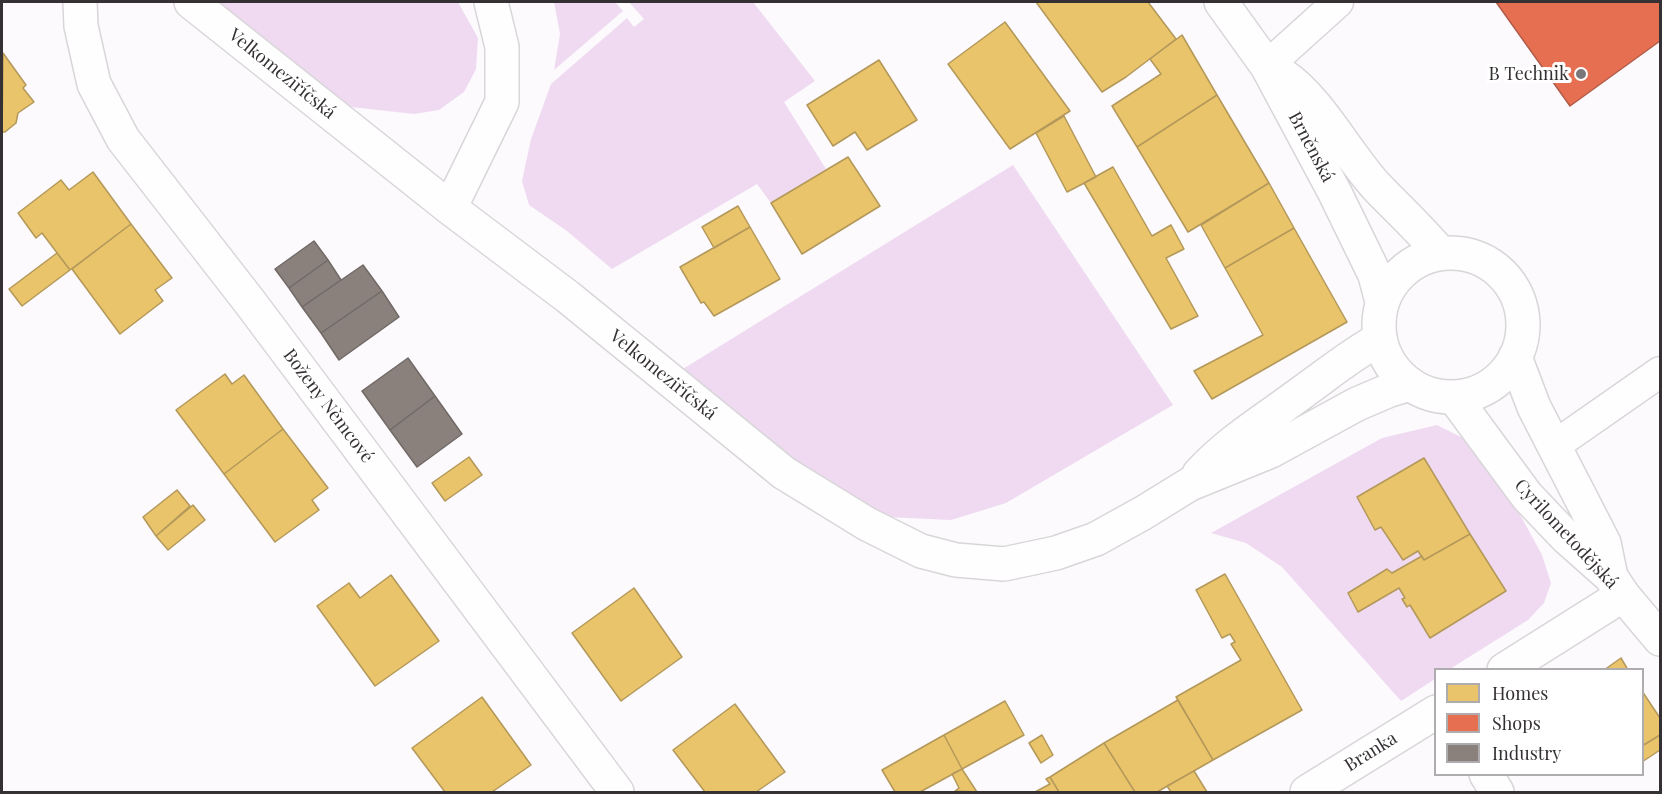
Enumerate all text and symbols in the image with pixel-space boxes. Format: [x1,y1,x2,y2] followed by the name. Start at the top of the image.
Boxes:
[224,24,340,124] street label: Velkomeziříčská
[1489,63,1569,85] place label: B Technik
[1574,67,1588,81] marker: B Technik
[1284,108,1338,186] street label: Brněnská
[605,325,721,425] street label: Velkomeziříčská
[278,345,378,467] street label: Boženy Němcové
[1510,475,1622,593] street label: Cyrilometodějská
[1434,668,1644,776] legend
[1492,681,1548,705] text: Homes
[1492,711,1541,735] text: Shops
[1341,728,1401,776] street label: Branka
[1492,741,1561,765] text: Industry

